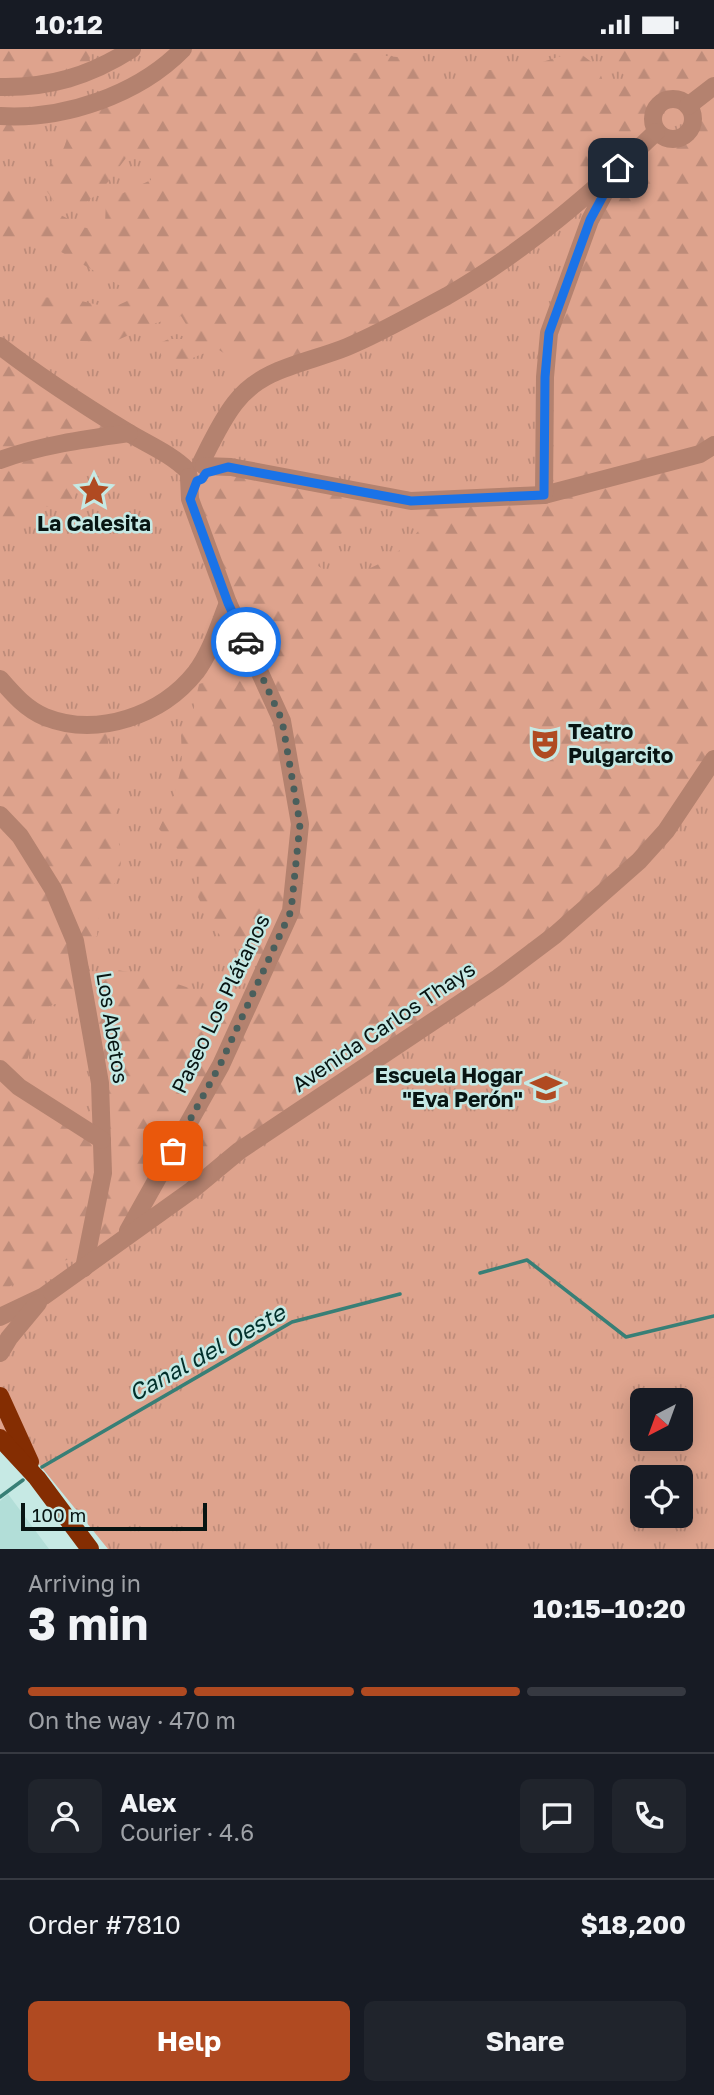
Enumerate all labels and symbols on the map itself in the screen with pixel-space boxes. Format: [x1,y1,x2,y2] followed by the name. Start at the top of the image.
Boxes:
[588,138,648,198] pin
[77,474,111,508] place icon: La Calesita
[37,510,151,536] place label: La Calesita
[211,607,281,677] courier
[568,718,673,768] place label: Teatro Pulgarcito
[528,727,562,761] theatre icon: Teatro Pulgarcito
[165,910,275,1098] street label: Paseo Los Plátanos
[287,955,480,1097] street label: Avenida Carlos Thays
[91,970,135,1085] street label: Los Abetos
[375,1062,523,1112] place label: Escuela Hogar "Eva Perón"
[529,1071,563,1105] school or university icon: Escuela Hogar "Eva Perón"
[143,1121,203,1181] pin
[123,1297,291,1407] water label: Canal del Oeste
[630,1388,693,1451] north arrow
[21,1500,206,1532] scale bar

